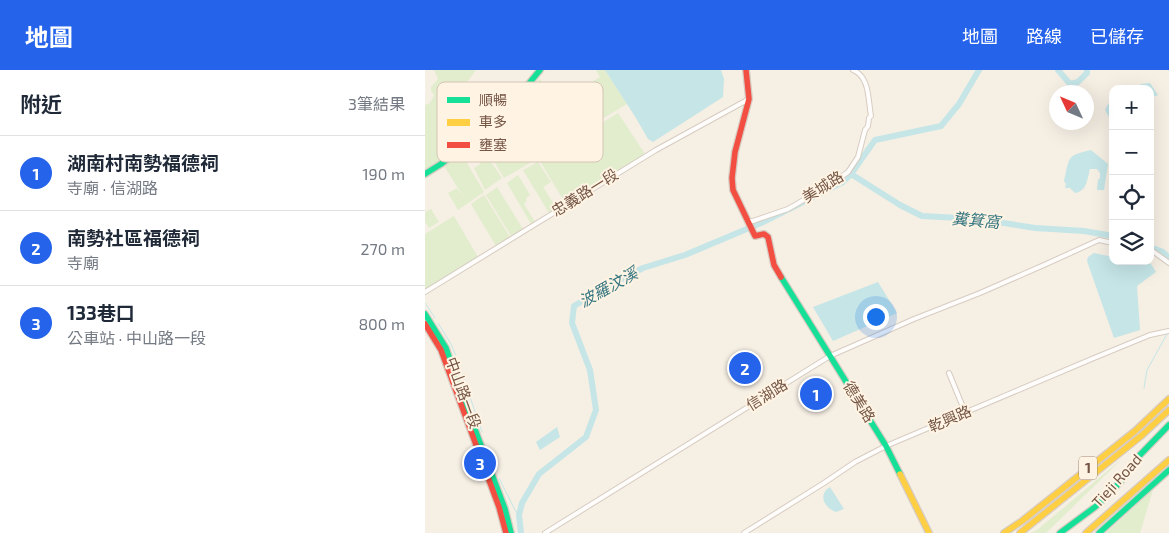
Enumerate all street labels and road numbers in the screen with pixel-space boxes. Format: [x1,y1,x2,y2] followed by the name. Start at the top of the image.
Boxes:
[548,165,621,220] street label: 忠義路一段
[799,167,846,206] street label: 美城路
[443,354,485,431] street label: 中山路一段
[743,375,790,414] street label: 信湖路
[840,378,879,425] street label: 德美路
[925,401,974,435] street label: 乾興路
[1088,450,1146,511] street label: Tieji Road
[1079,456,1097,479] road number: 1

